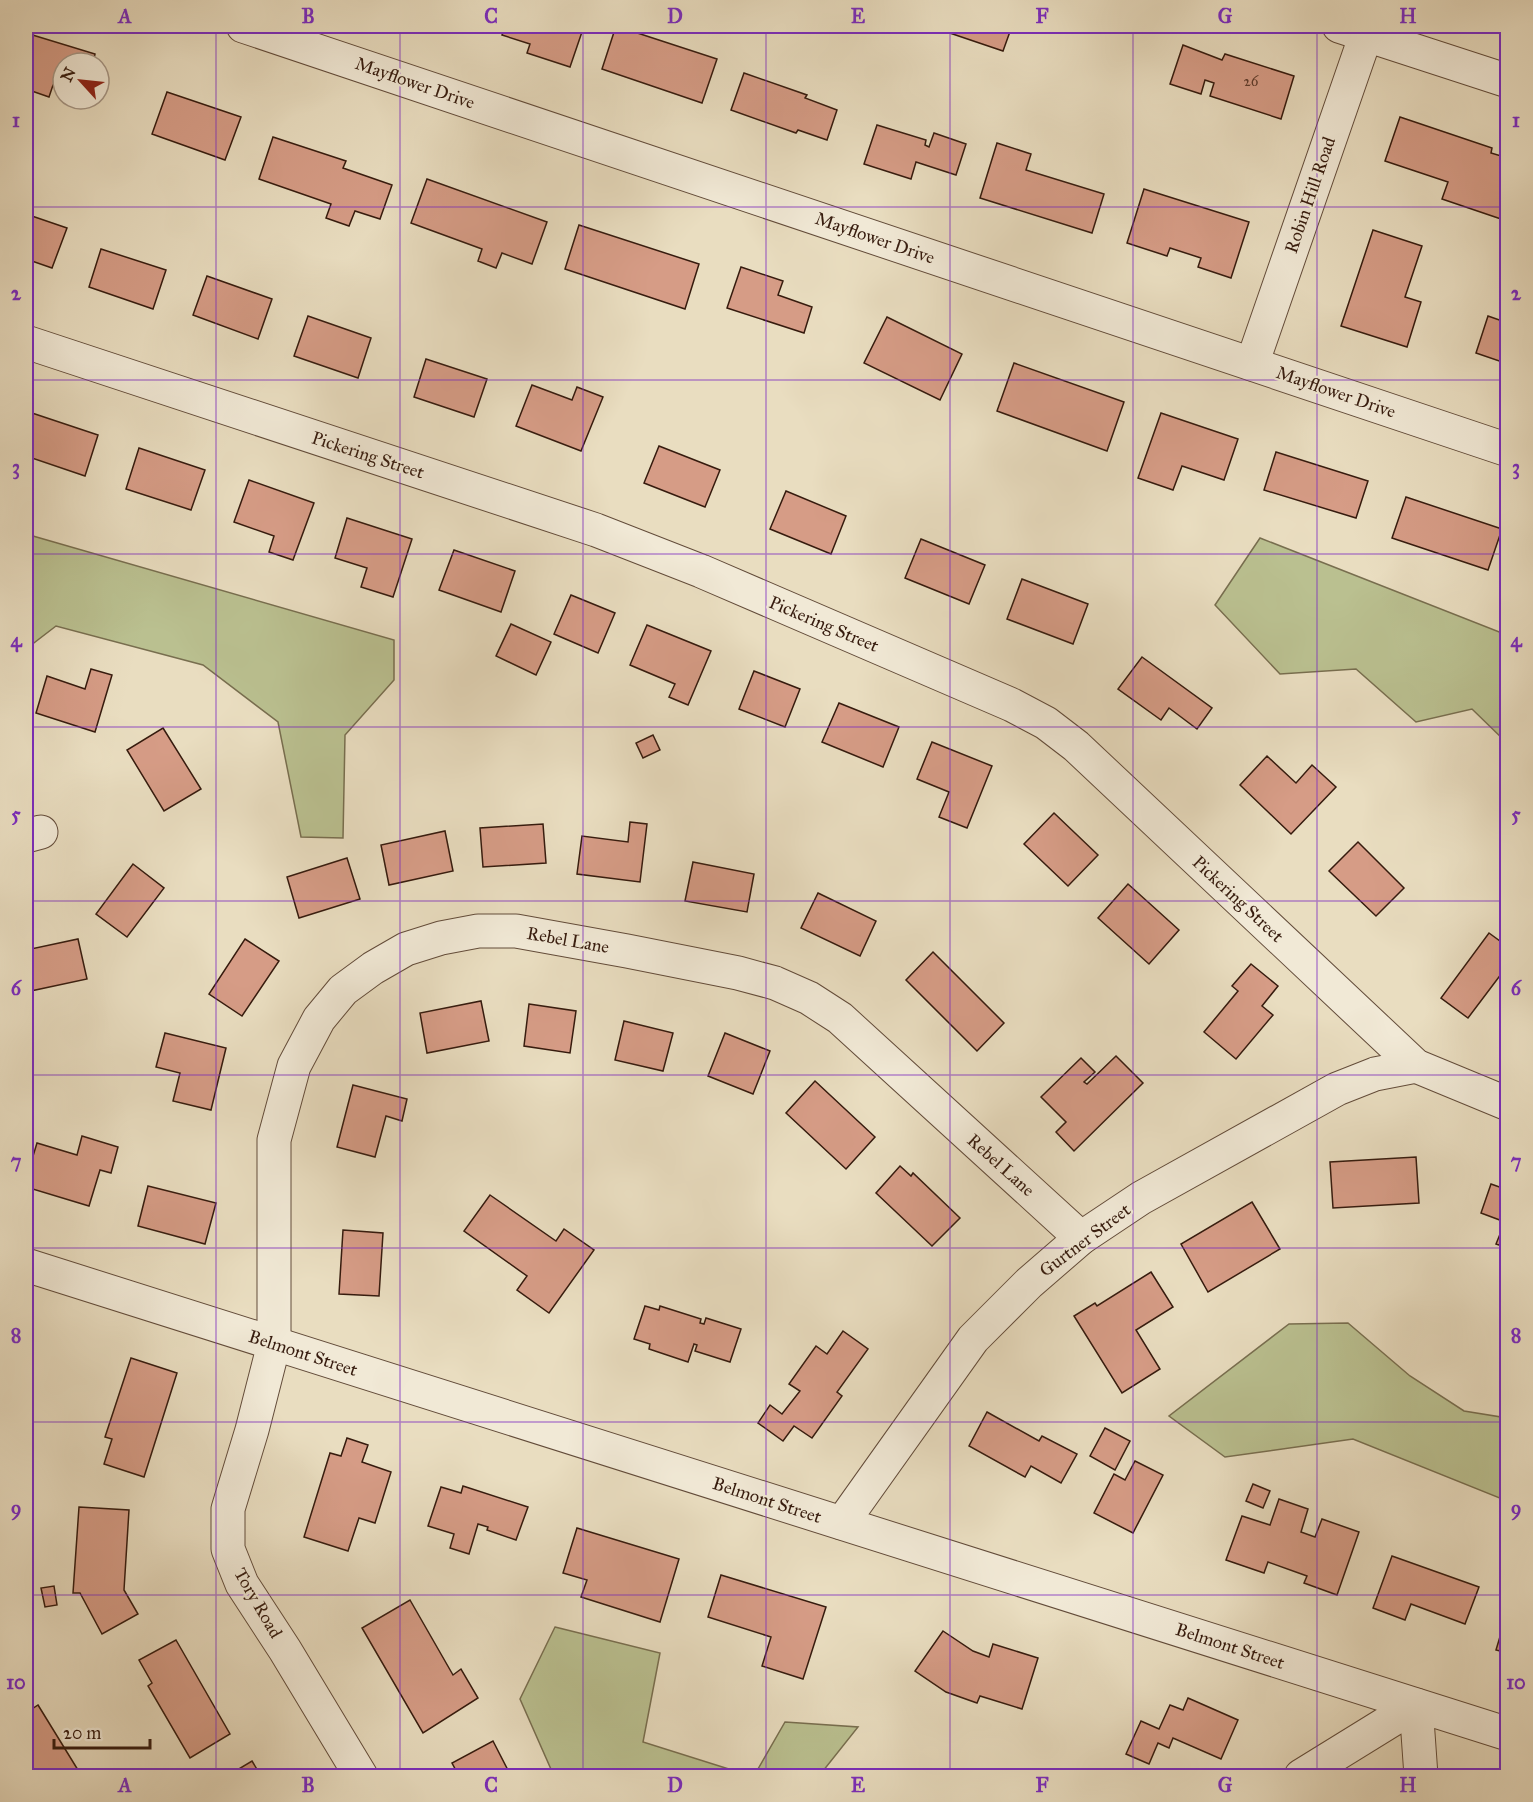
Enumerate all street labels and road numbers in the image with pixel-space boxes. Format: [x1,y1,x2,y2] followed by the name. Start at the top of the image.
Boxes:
[352,52,478,114] street label: Mayflower Drive
[1280,134,1340,256] street label: Robin Hill Road
[812,207,938,269] street label: Mayflower Drive
[1273,361,1399,423] street label: Mayflower Drive
[309,426,428,485] street label: Pickering Street
[766,591,883,658] street label: Pickering Street
[1187,851,1289,948] street label: Pickering Street
[525,922,611,958] street label: Rebel Lane
[963,1129,1039,1201] street label: Rebel Lane
[1035,1198,1135,1281] street label: Gurtner Street
[246,1325,361,1381] street label: Belmont Street
[710,1472,825,1528] street label: Belmont Street
[229,1564,287,1642] street label: Tory Road
[1173,1618,1288,1674] street label: Belmont Street

